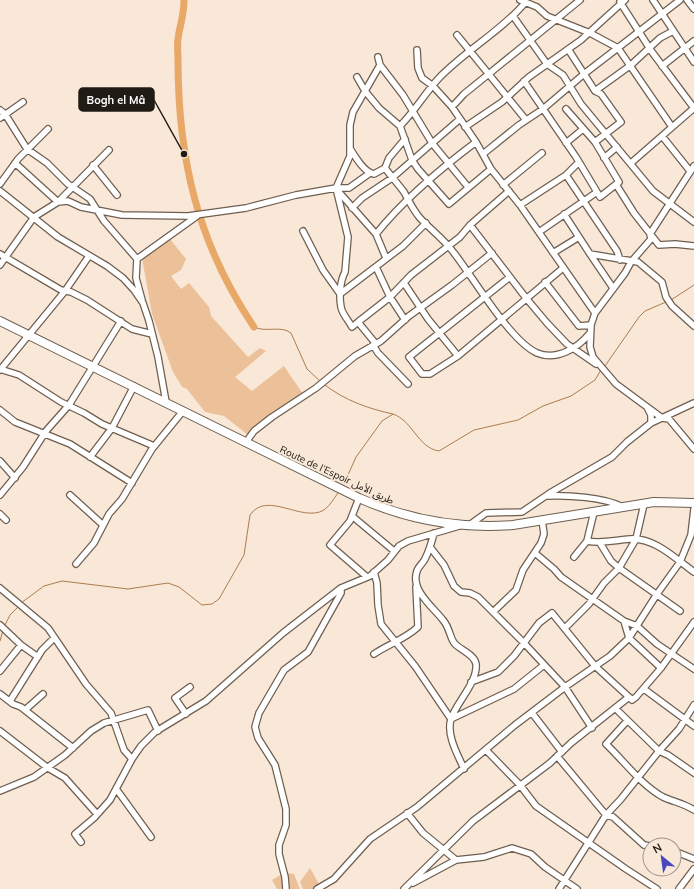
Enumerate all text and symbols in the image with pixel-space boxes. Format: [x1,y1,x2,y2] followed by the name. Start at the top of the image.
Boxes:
[79,88,154,111] callout: Bogh el Mâ
[87,93,146,107] text: Bogh el Mâ
[278,443,396,507] street label: Route de l’Espoir طريق الأمل
[642,837,682,877] north arrow
[650,840,664,856] text: N

